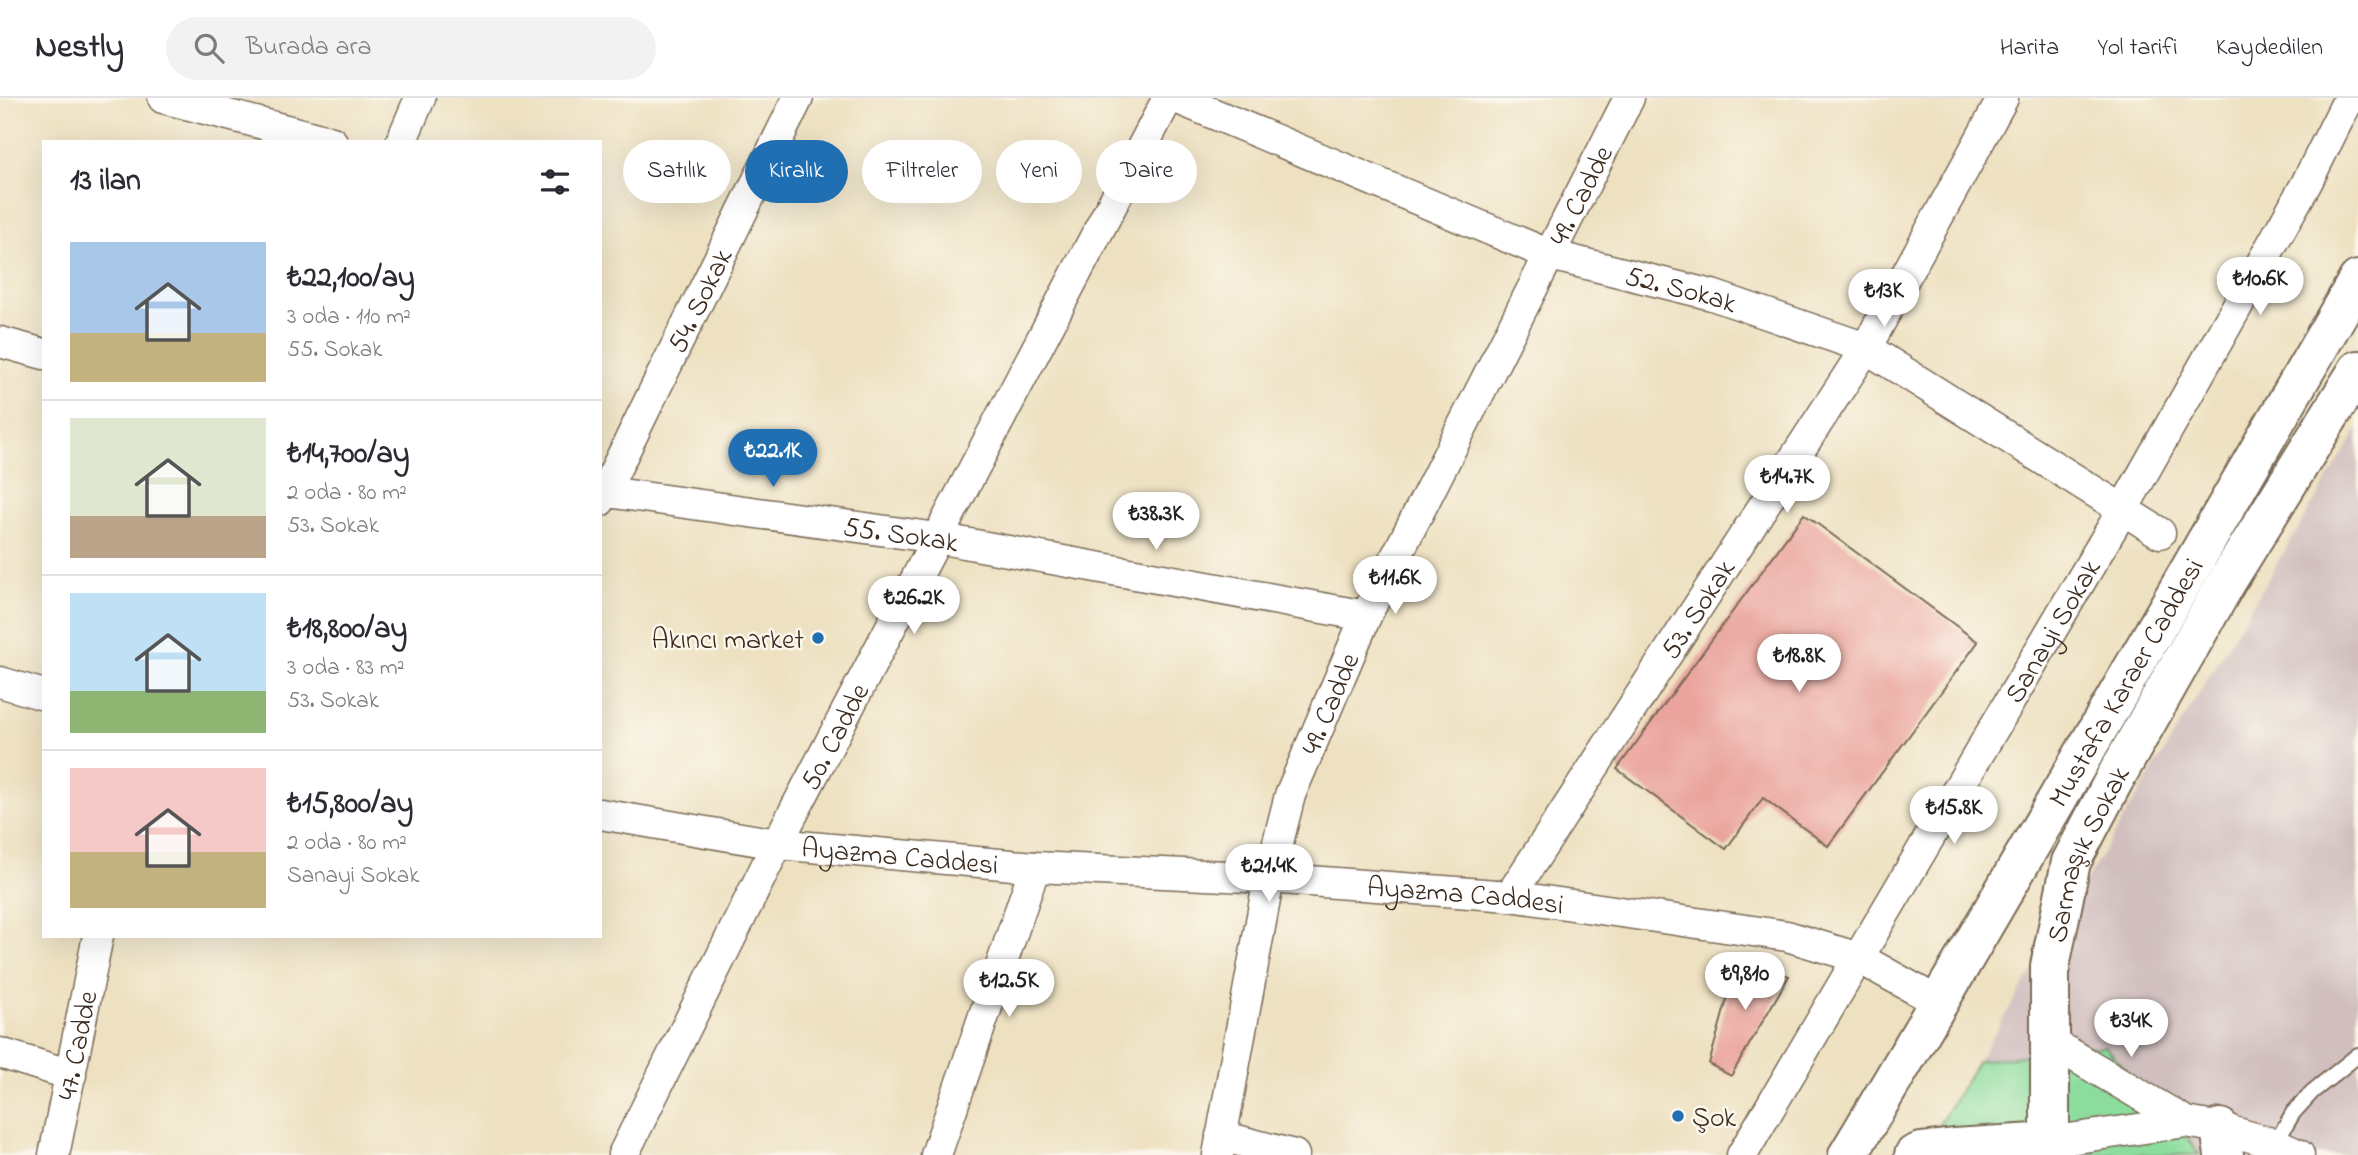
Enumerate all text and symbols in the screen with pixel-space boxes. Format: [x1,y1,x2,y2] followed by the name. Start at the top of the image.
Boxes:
[166,17,656,80] search box
[35,24,124,72] text: Nestly
[190,29,228,67] icon: search
[246,29,372,67] text: Burada ara
[2000,31,2059,66] text: Harita
[2097,31,2178,66] text: Yol tarifi
[2216,31,2323,66] text: Kaydedilen
[1540,139,1626,254] street label: 49. Cadde
[623,140,731,203] chip: Satılık
[745,140,848,203] chip: Kiralık
[862,140,982,203] chip: Filtreler
[996,140,1082,203] chip: Yeni
[1096,140,1197,203] chip: Daire
[70,160,141,204] text: 13 ilan
[536,163,574,201] icon: filters
[659,242,745,361] street label: 54. Sokak
[287,257,415,301] text: ₺22,100/ay
[1620,257,1742,326] street label: 52. Sokak
[2203,258,2317,317] pin: ₺10.6K
[2233,263,2287,296] text: ₺10.6K
[126,270,210,354] icon: home
[1843,270,1925,329] pin: ₺13K
[1864,275,1904,308] text: ₺13K
[287,301,411,334] text: 3 oda · 110 m²
[287,334,382,367] text: 55. Sokak
[716,430,830,489] pin: ₺22.1K
[287,433,409,477] text: ₺14,700/ay
[744,435,802,468] text: ₺22.1K
[126,446,210,530] icon: home
[1730,456,1844,515] pin: ₺14.7K
[1760,461,1814,494] text: ₺14.7K
[287,477,407,510] text: 2 oda · 80 m²
[1099,492,1213,552] pin: ₺38.3K
[1129,498,1183,531] text: ₺38.3K
[840,508,962,566] street label: 55. Sokak
[287,510,379,543] text: 53. Sokak
[1652,552,1748,668] street label: 53. Sokak
[1996,552,2113,712] street label: Sanayi Sokak
[2040,552,2216,816] street label: Mustafa Karaer Caddesi
[1338,556,1452,616] pin: ₺11.6K
[1369,562,1421,595] text: ₺11.6K
[857,576,971,636] pin: ₺26.2K
[884,582,944,615] text: ₺26.2K
[287,608,407,652] text: ₺18,800/ay
[126,621,210,705] icon: home
[651,621,804,662] place label: Akıncı market
[810,630,826,646] marker: Akıncı market
[1742,634,1856,694] pin: ₺18.8K
[1773,640,1825,673] text: ₺18.8K
[1292,647,1372,762] street label: 49. Cadde
[287,652,405,685] text: 3 oda · 83 m²
[792,677,882,798] street label: 50. Cadde
[287,685,379,718] text: 53. Sokak
[2038,758,2142,947] street label: Sarmaşık Sokak
[287,783,413,827] text: ₺15,800/ay
[1897,786,2011,846] pin: ₺15.8K
[1926,792,1982,825] text: ₺15.8K
[126,796,210,880] icon: home
[287,827,407,860] text: 2 oda · 80 m²
[800,829,1000,888] street label: Ayazma Caddesi
[1212,844,1326,904] pin: ₺21.4K
[1241,850,1297,883] text: ₺21.4K
[287,860,419,893] text: Sanayi Sokak
[1365,868,1566,928] street label: Ayazma Caddesi
[1688,953,1802,1012] pin: ₺9,810
[1721,958,1769,991] text: ₺9,810
[952,960,1066,1019] pin: ₺12.5K
[979,965,1039,998] text: ₺12.5K
[49,987,111,1104] street label: 47. Cadde
[2090,1000,2172,1059] pin: ₺34K
[2110,1005,2152,1038] text: ₺34K
[1692,1099,1737,1140] place label: Şok
[1670,1108,1686,1124] marker: Şok

